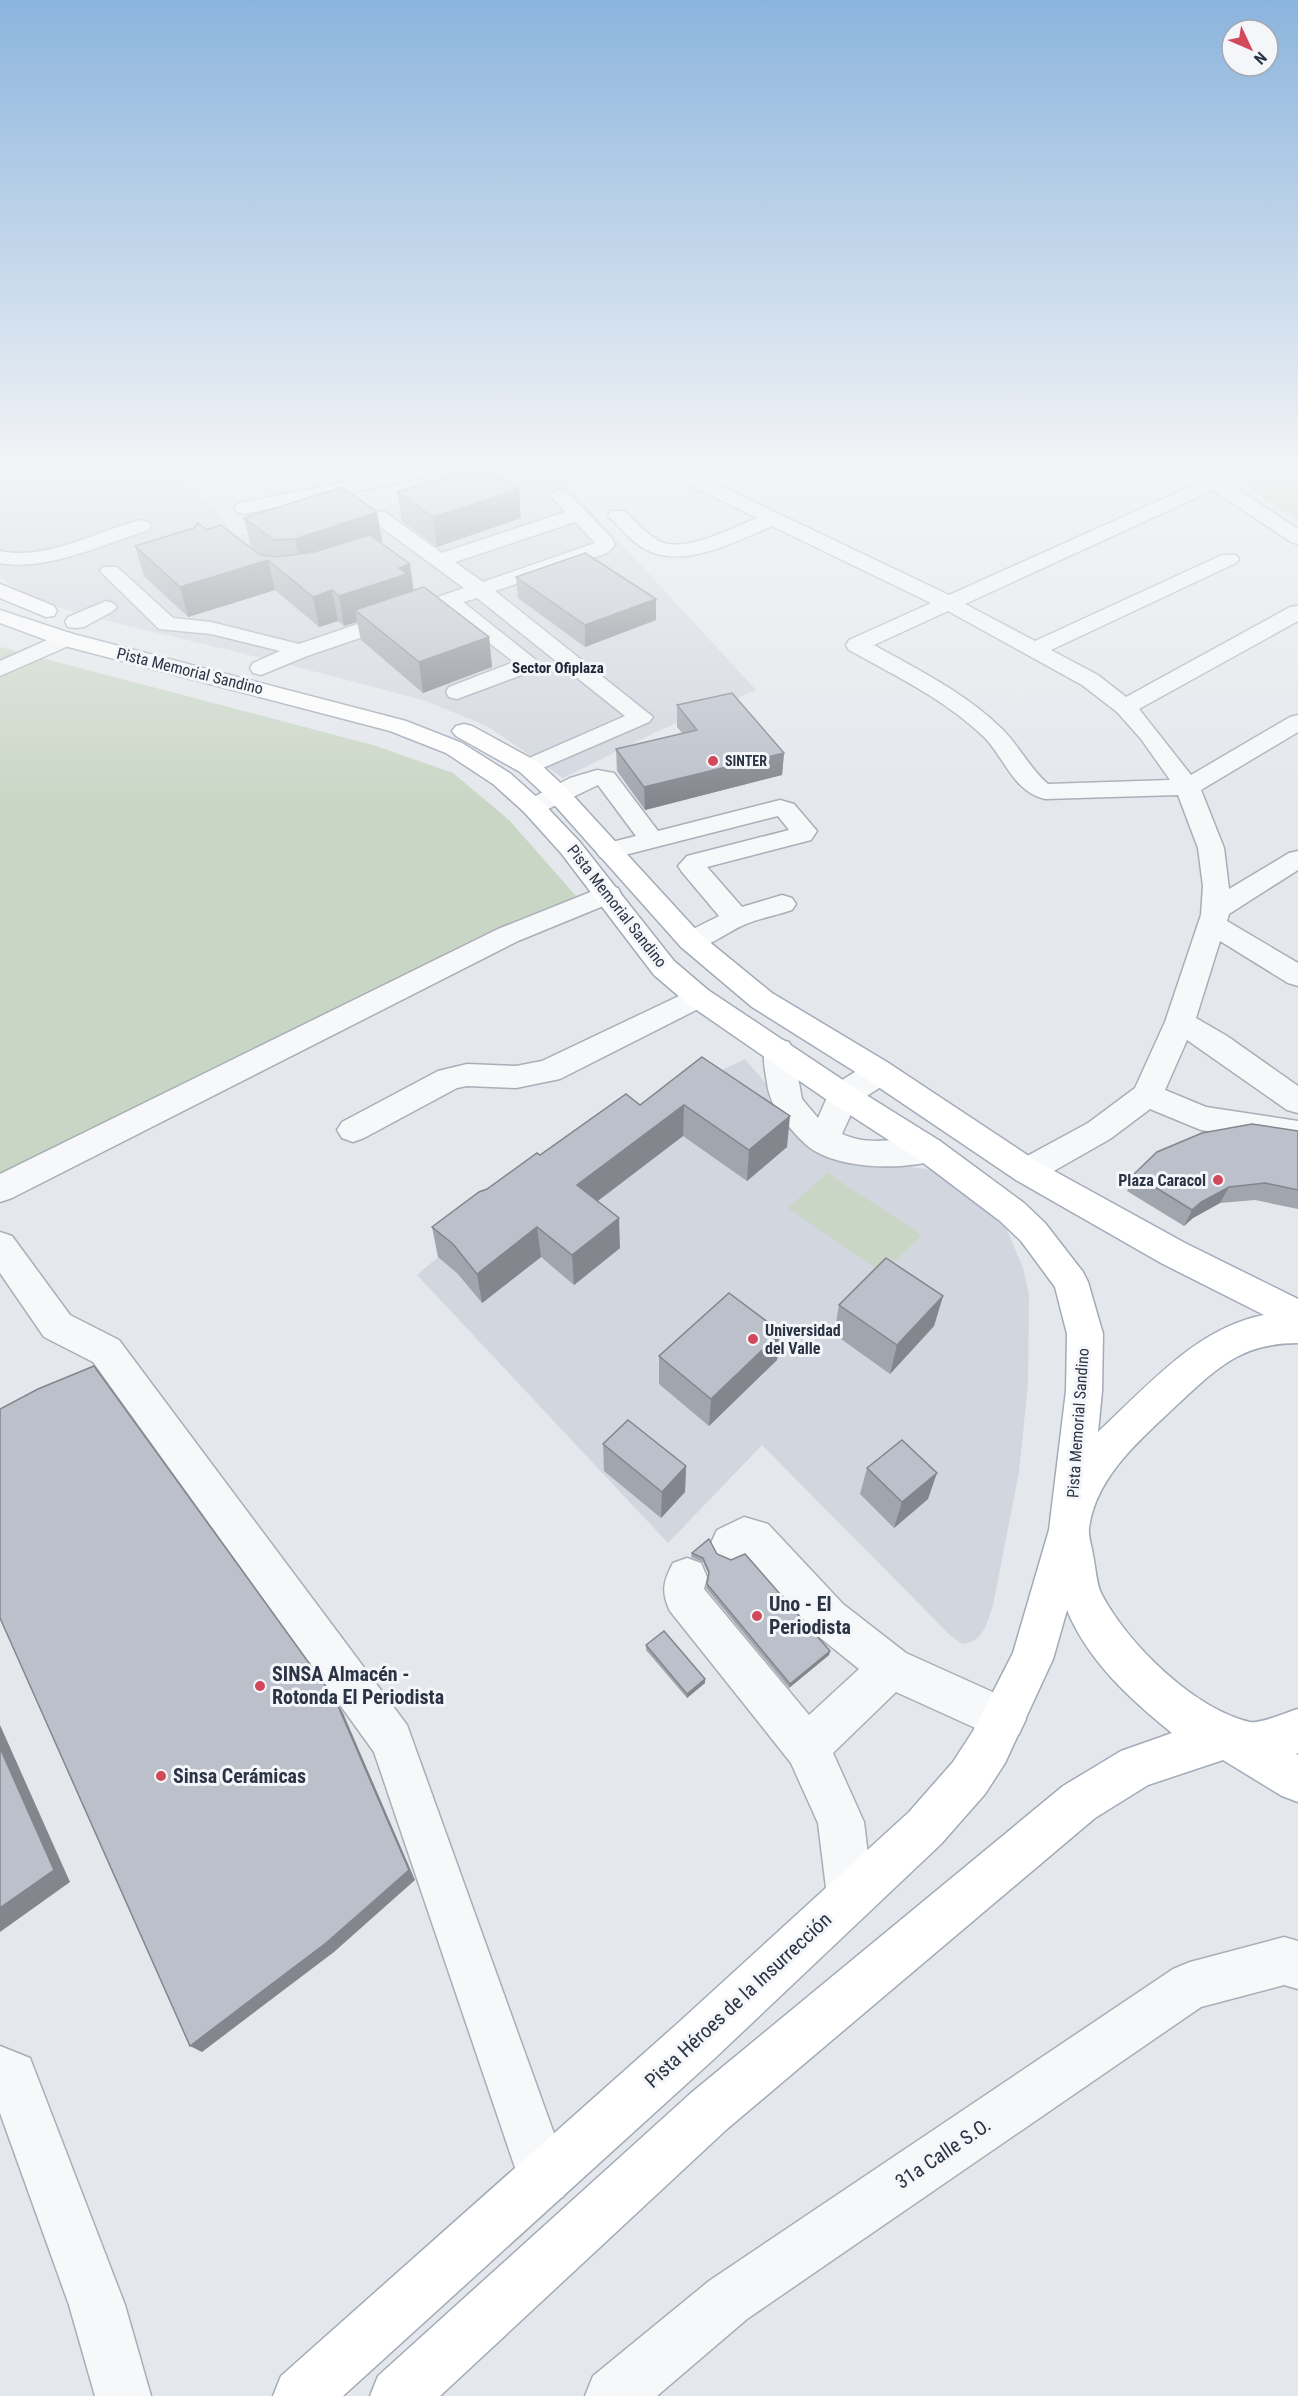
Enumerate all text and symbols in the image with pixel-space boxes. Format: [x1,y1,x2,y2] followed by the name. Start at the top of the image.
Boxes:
[1220,18,1280,78] north arrow
[1250,48,1271,68] text: N
[115,644,265,698] street label: Pista Memorial Sandino
[512,659,604,677] district label: Sector Ofiplaza
[725,753,767,769] place label: SINTER
[706,754,720,768] marker: SINTER
[563,841,671,971] street label: Pista Memorial Sandino
[1118,1171,1206,1190] place label: Plaza Caracol
[1211,1173,1225,1187] marker: Plaza Caracol
[765,1321,841,1358] place label: Universidad del Valle
[746,1332,760,1346] marker: Universidad del Valle
[1063,1347,1093,1499] street label: Pista Memorial Sandino
[769,1592,851,1639] place label: Uno - El Periodista
[750,1609,764,1623] marker: Uno - El Periodista
[272,1662,444,1709] place label: SINSA Almacén - Rotonda El Periodista
[253,1679,267,1693] marker: SINSA Almacén - Rotonda El Periodista
[173,1764,306,1788] place label: Sinsa Cerámicas
[154,1769,168,1783] marker: Sinsa Cerámicas
[640,1907,836,2093] street label: Pista Héroes de la Insurrección
[891,2112,995,2194] street label: 31a Calle S.O.

